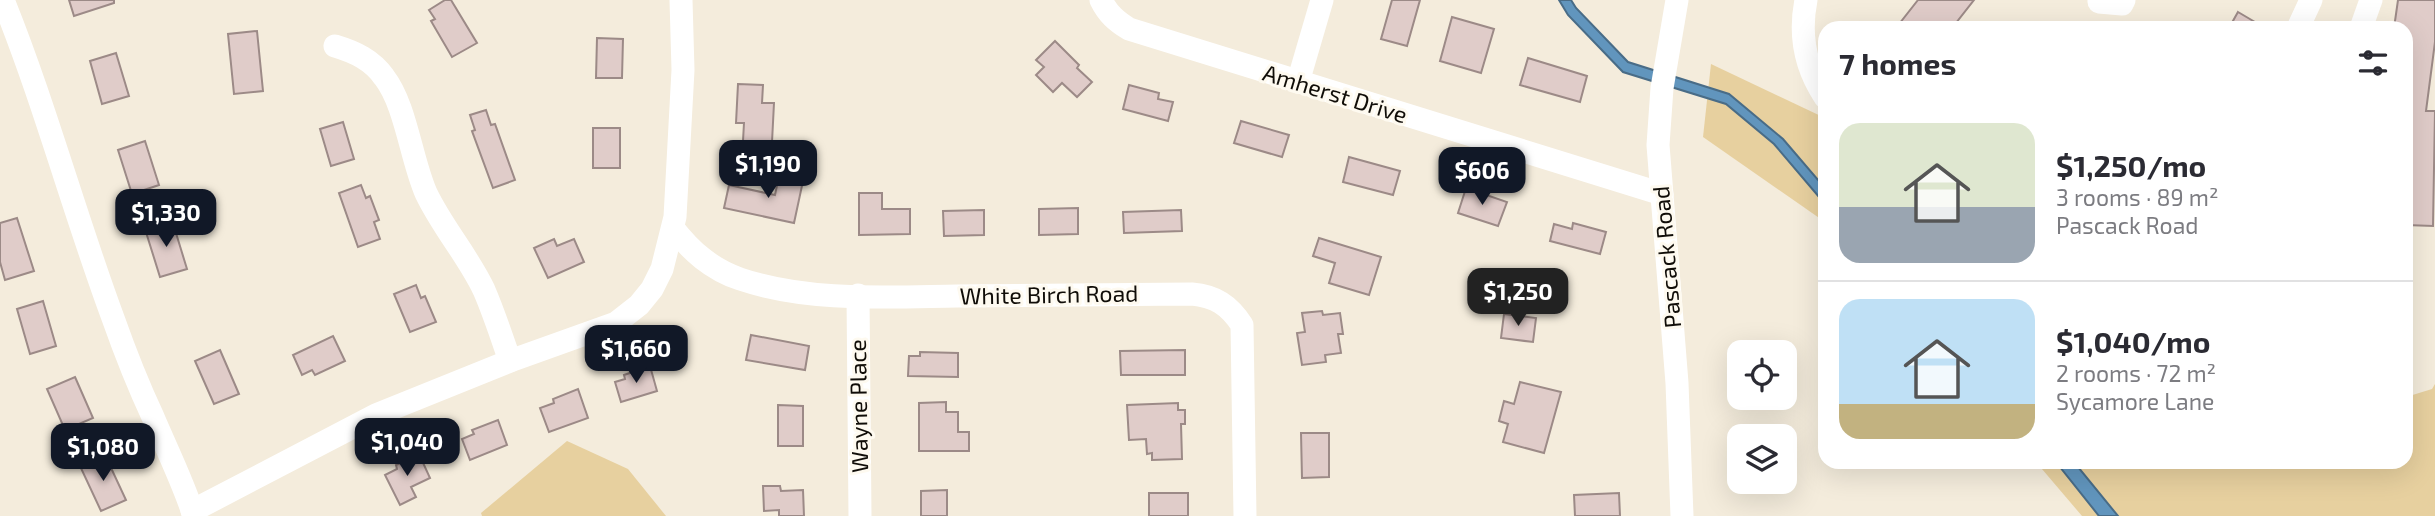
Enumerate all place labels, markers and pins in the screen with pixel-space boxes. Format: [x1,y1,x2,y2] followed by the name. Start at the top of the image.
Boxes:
[711,140,825,200] pin: $1,190
[1441,148,1523,207] pin: $606
[109,190,223,249] pin: $1,330
[1461,268,1575,328] pin: $1,250
[579,326,693,385] pin: $1,660
[350,419,464,478] pin: $1,040
[46,424,160,483] pin: $1,080

